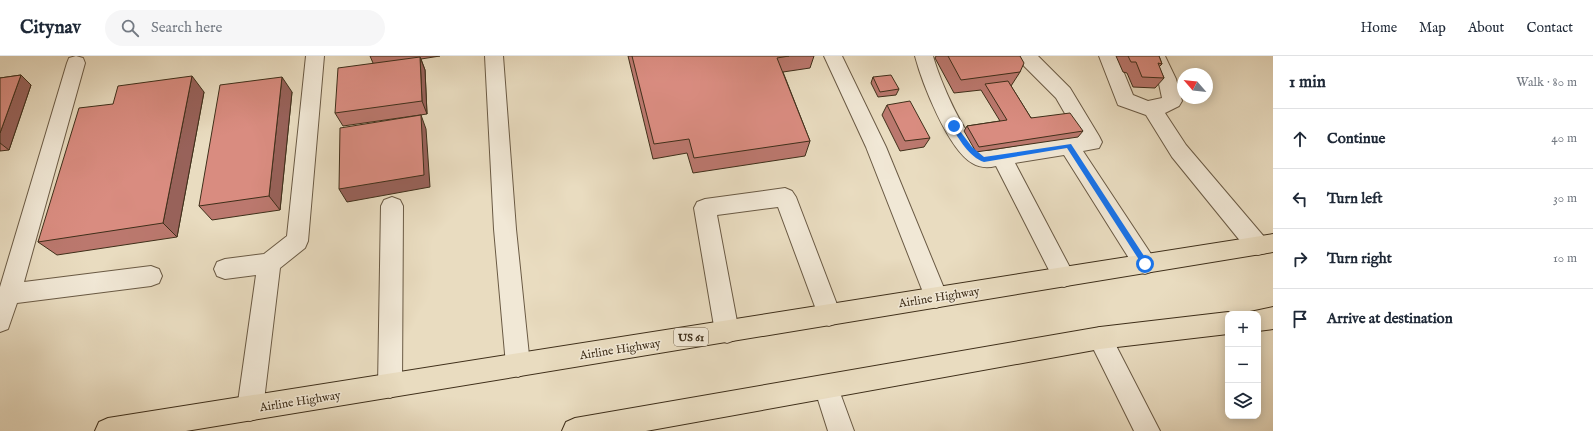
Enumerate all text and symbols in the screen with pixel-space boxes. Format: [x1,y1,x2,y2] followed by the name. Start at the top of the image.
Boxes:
[105,10,385,46] search box
[20,16,81,40] text: Citynav
[119,17,141,39] icon: search
[151,18,222,37] text: Search here
[1361,19,1397,37] text: Home
[1419,19,1446,37] text: Map
[1468,19,1504,37] text: About
[1526,19,1573,37] text: Contact
[1177,68,1213,104] north arrow
[1289,72,1326,93] text: 1 min
[1516,74,1577,91] text: Walk · 80 m
[945,117,963,135] route end
[1289,128,1311,150] icon: ahead
[1327,129,1385,148] text: Continue
[1551,130,1577,147] text: 40 m
[1289,188,1311,210] icon: left
[1327,189,1383,208] text: Turn left
[1553,190,1577,207] text: 30 m
[1289,248,1311,270] icon: right
[1327,249,1392,268] text: Turn right
[1553,250,1577,267] text: 10 m
[1136,255,1154,273] route start
[897,284,981,311] street label: Airline Highway
[1289,308,1311,330] icon: arrive
[1327,309,1453,328] text: Arrive at destination
[1225,311,1261,419] map controls
[1225,311,1261,347] button: +
[674,328,708,346] road number: US 61
[578,336,662,363] street label: Airline Highway
[1225,347,1261,383] button: −
[1225,383,1261,419] button: layers
[258,388,342,415] street label: Airline Highway

